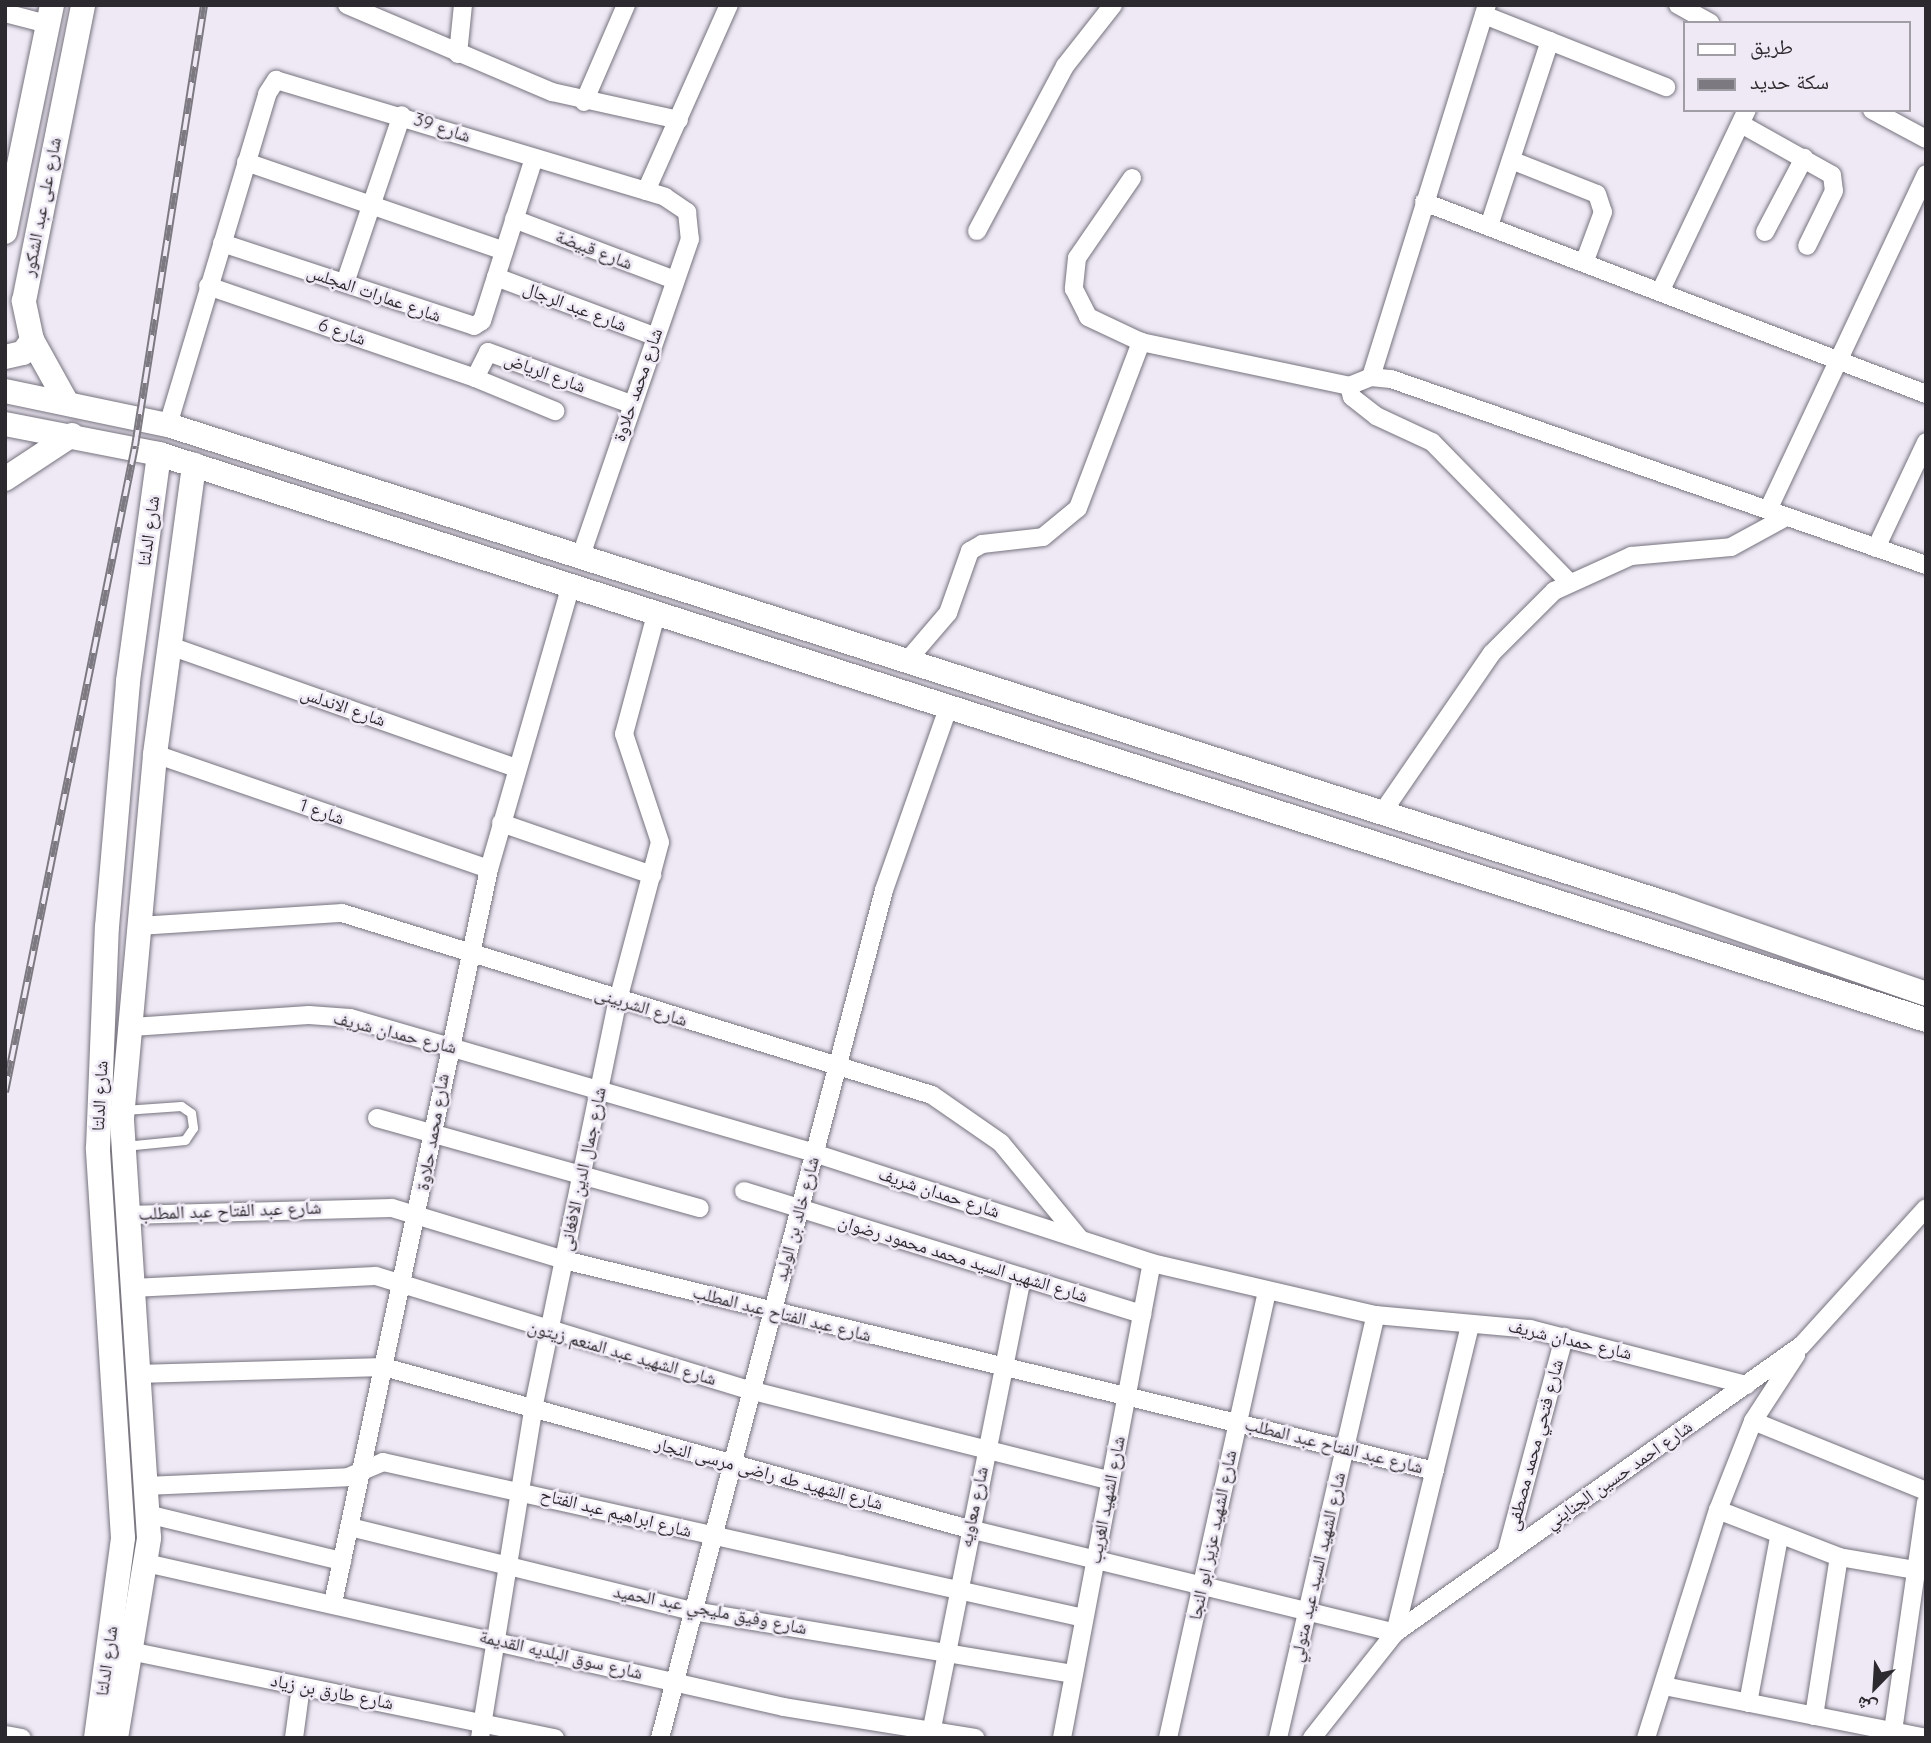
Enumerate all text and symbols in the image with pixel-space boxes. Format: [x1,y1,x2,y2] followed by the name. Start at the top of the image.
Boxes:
[1682,21,1910,112] legend
[1750,33,1793,59] text: طريق
[1750,68,1829,94] text: سكة حديد
[411,109,473,147] street label: شارع 39
[18,136,66,278] street label: شارع على عبد الشكور
[553,225,635,275] street label: شارع قبيضة
[304,261,444,327] street label: شارع عمارات المجلس
[520,277,630,337] street label: شارع عبد الرجال
[315,314,369,350] street label: شارع 6
[609,326,667,444] street label: شارع محمد حلاوة
[501,348,589,398] street label: شارع الرياض
[133,495,165,567] street label: شارع الدلتا
[298,682,388,732] street label: شارع الاندلس
[297,794,347,830] street label: شارع 1
[592,983,690,1031] street label: شارع الشربينى
[331,1007,459,1059] street label: شارع حمدان شريف
[87,1060,113,1132] street label: شارع الدلتا
[412,1072,454,1192] street label: شارع محمد حلاوة
[555,1085,611,1253] street label: شارع جمال الدين الافغانى
[770,1154,824,1284] street label: شارع خالد بن الوليد
[876,1163,1002,1223] street label: شارع حمدان شريف
[138,1197,322,1225] street label: شارع عبد الفتاح عبد المطلب
[836,1211,1090,1307] street label: شارع الشهيد السيد محمد محمود رضوان
[691,1281,873,1347] street label: شارع عبد الفتاح عبد المطلب
[1506,1315,1634,1365] street label: شارع حمدان شريف
[525,1316,719,1390] street label: شارع الشهيد عبد المنعم زيتون
[1502,1357,1568,1533] street label: شارع فتحي محمد مصطفى
[1243,1413,1425,1479] street label: شارع عبد الفتاح عبد المطلب
[1541,1416,1697,1534] street label: شارع احمد حسين الجنايني
[653,1433,885,1515] street label: شارع الشهيد طه راضى مرسى النجار
[1084,1434,1130,1566] street label: شارع الشهيد الغريب
[1184,1448,1242,1622] street label: شارع الشهيد عزيز ابو النجا
[955,1465,993,1549] street label: شارع معاويه
[1286,1470,1350,1664] street label: شارع الشهيد السيد عيد متولي
[538,1484,694,1542] street label: شارع ابراهيم عبد الفتاح
[611,1581,809,1639] street label: شارع وفيق مليجي عبد الحميد
[91,1625,123,1697] street label: شارع الدلتا
[477,1626,645,1684] street label: شارع سوق البلديه القديمة
[1840,1652,1910,1722] north arrow
[269,1670,395,1714] street label: شارع طارق بن زياد
[1852,1691,1881,1721] text: ش

